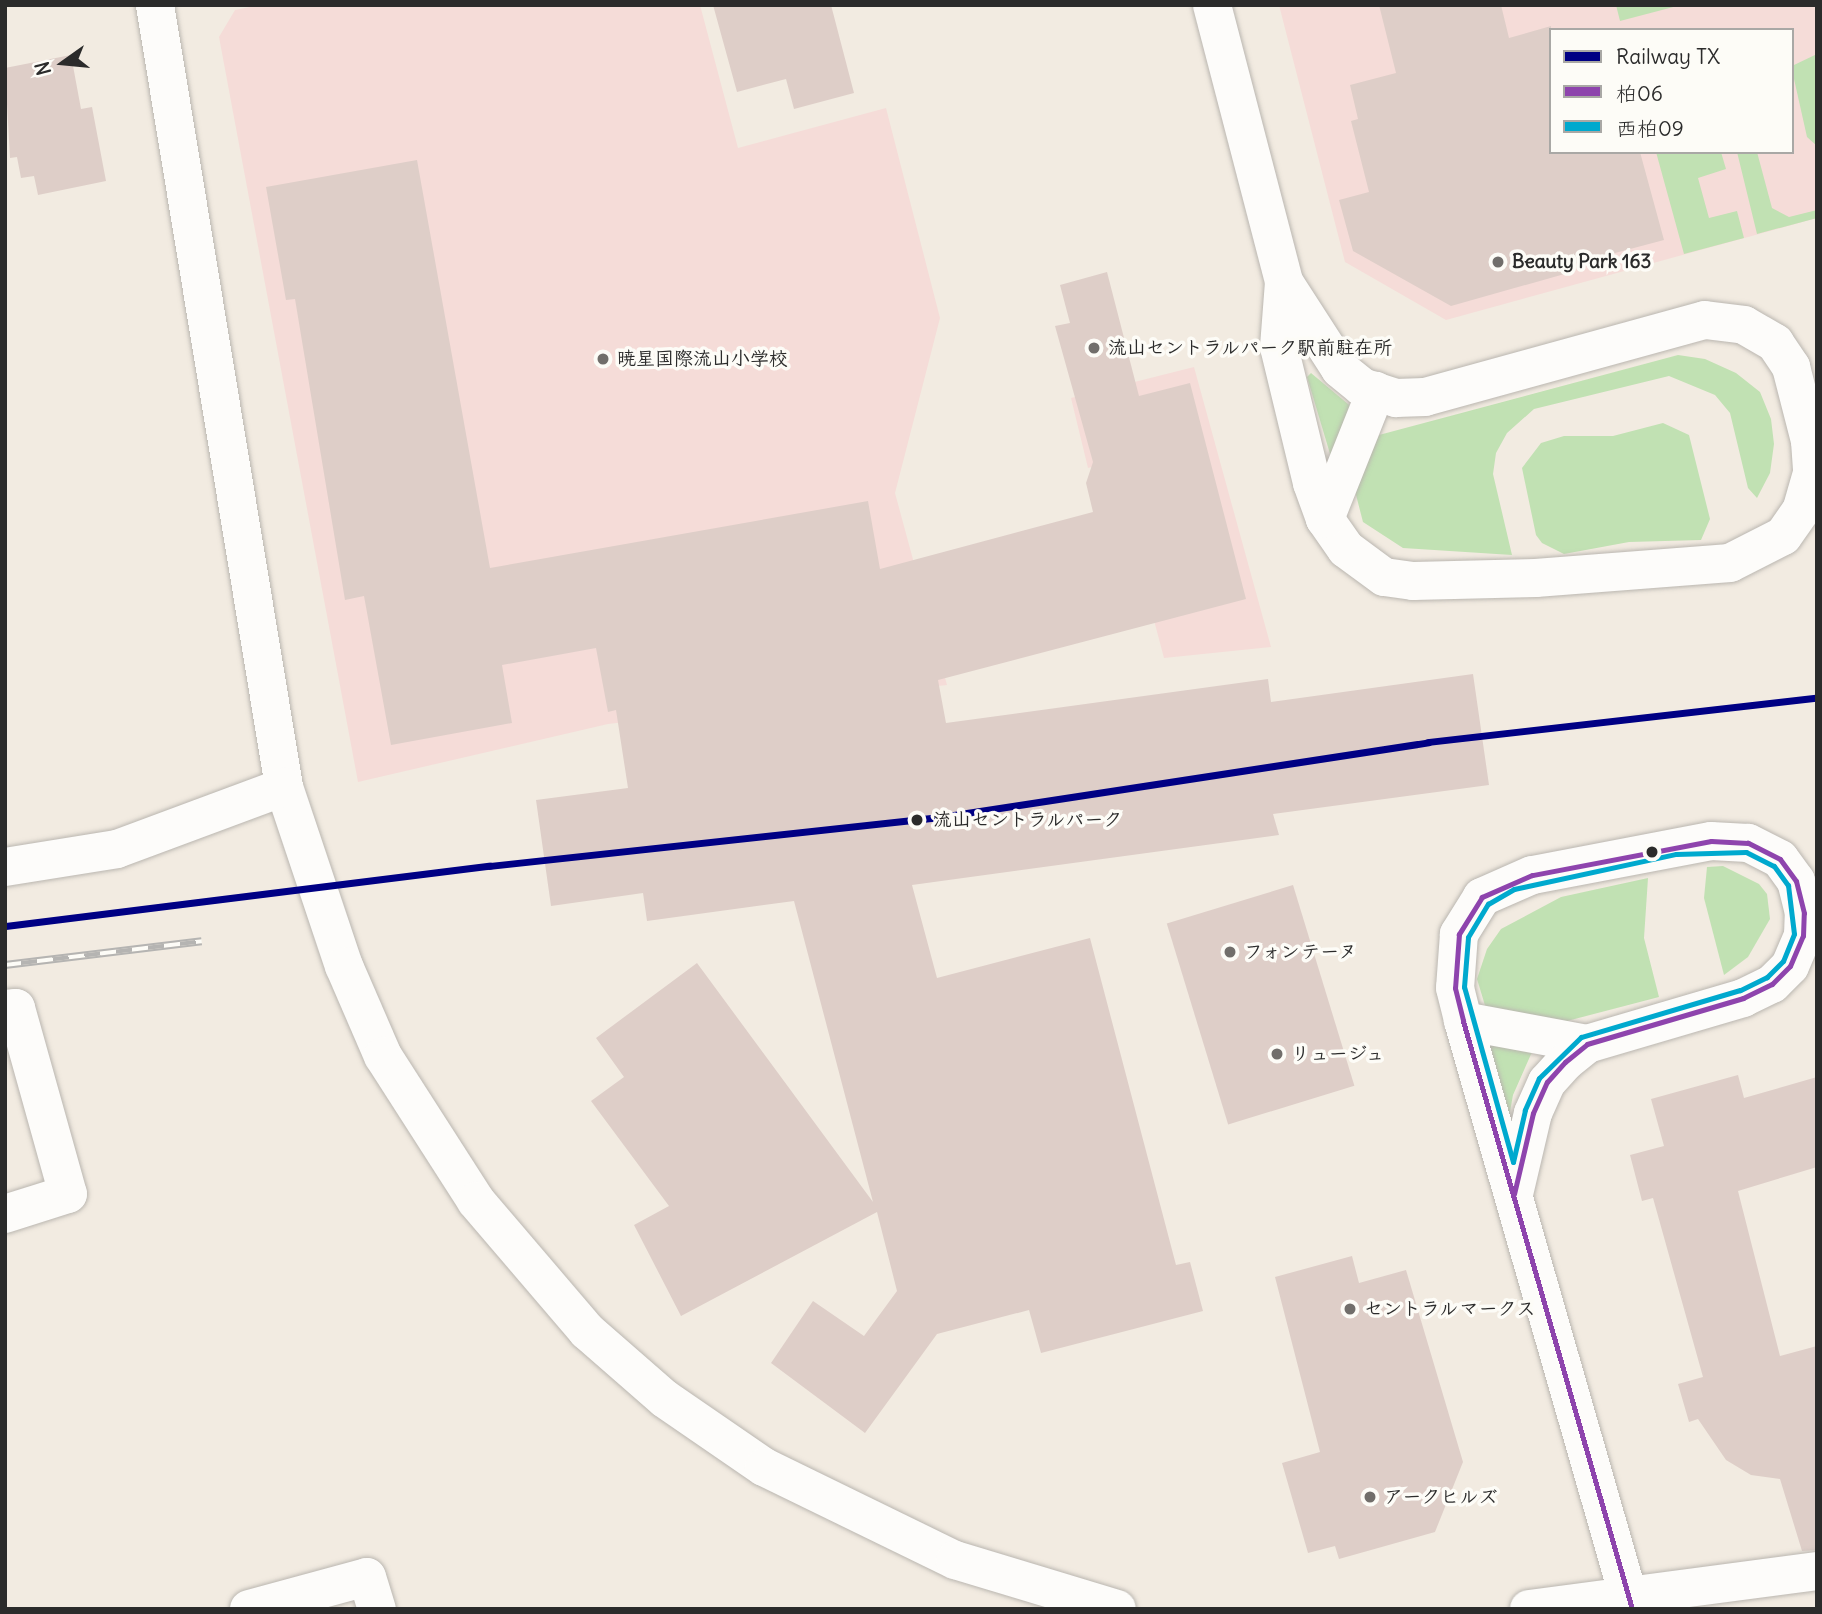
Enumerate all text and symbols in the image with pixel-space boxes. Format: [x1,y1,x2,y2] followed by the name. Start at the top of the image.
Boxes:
[28,28,98,98] north arrow
[1549,28,1794,154] legend
[1616,43,1720,70] text: Railway TX
[29,59,56,78] text: N
[1616,80,1663,107] text: 柏06
[1616,115,1684,142] text: 西柏09
[1512,251,1651,273] place label: Beauty Park 163
[1490,254,1506,270] marker: Beauty Park 163
[1108,337,1393,359] place label: 流山セントラルパーク駅前駐在所
[1086,340,1102,356] marker: 流山セントラルパーク駅前駐在所
[617,348,788,370] place label: 暁星国際流山小学校
[595,351,611,367] marker: 暁星国際流山小学校
[933,809,1123,831] place label: 流山セントラルパーク
[907,810,927,830] marker: 流山セントラルパーク
[1645,845,1659,859] unlabelled marker
[1244,941,1358,963] place label: フォンテーヌ
[1222,944,1238,960] marker: フォンテーヌ
[1291,1043,1386,1065] place label: リュージュ
[1269,1046,1285,1062] marker: リュージュ
[1364,1298,1535,1320] place label: セントラルマークス
[1342,1301,1358,1317] marker: セントラルマークス
[1384,1486,1497,1508] place label: アークヒルズ
[1362,1489,1378,1505] marker: アークヒルズ

